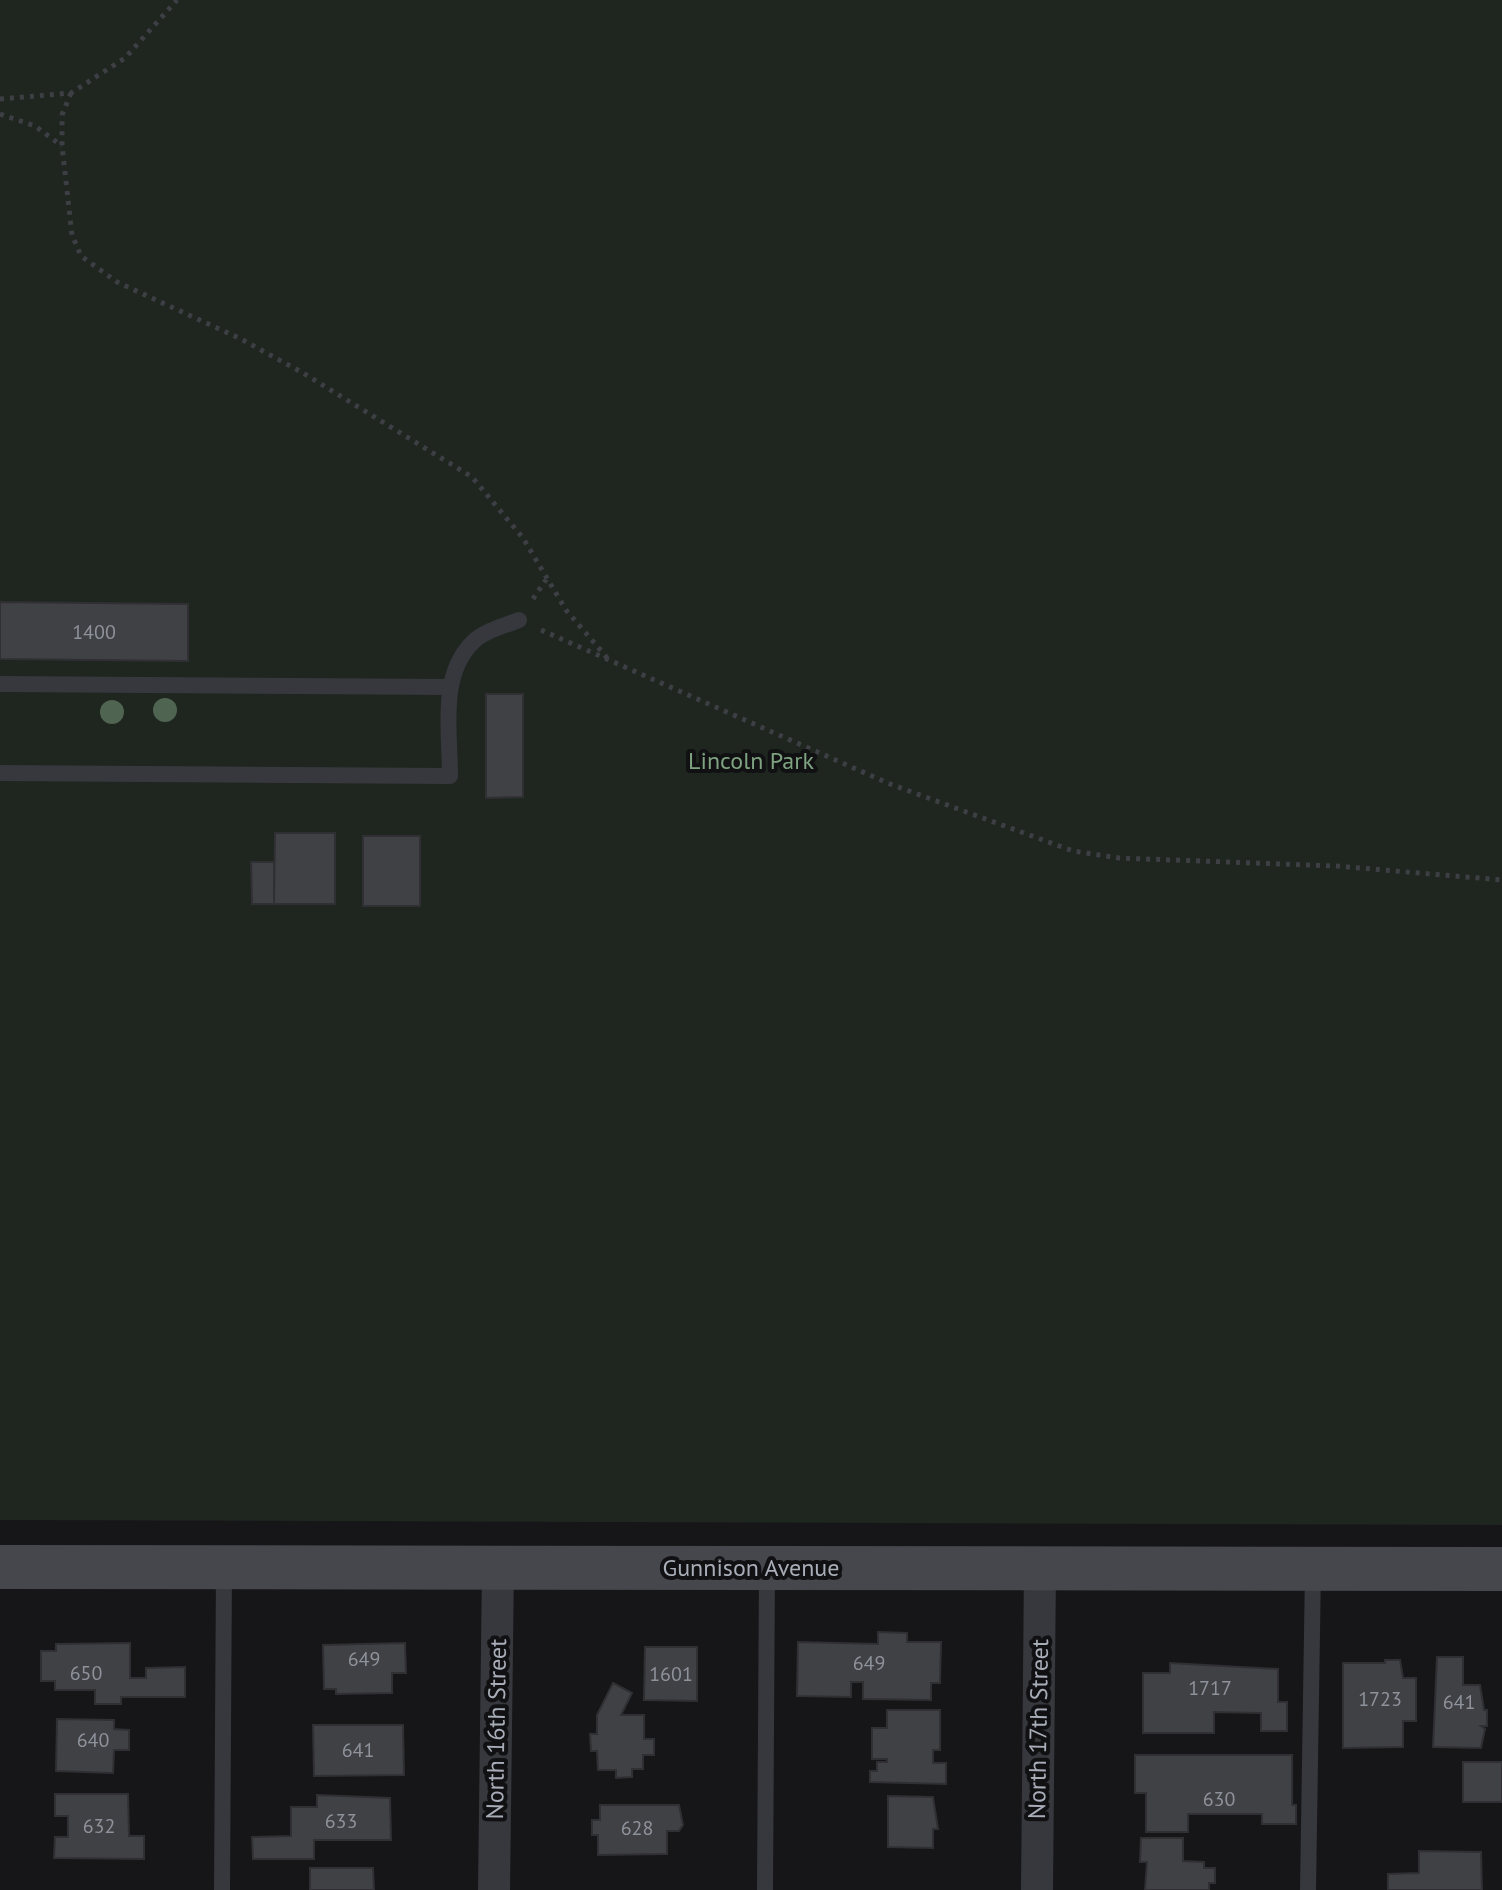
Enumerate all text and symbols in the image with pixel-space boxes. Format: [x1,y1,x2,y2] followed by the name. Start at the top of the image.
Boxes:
[72,619,116,645] house number: 1400
[688,745,814,776] park label: Lincoln Park
[663,1552,840,1583] street label: Gunnison Avenue
[479,1638,513,1820] street label: North 16th Street
[1021,1639,1055,1819] street label: North 17th Street
[348,1646,380,1672] house number: 649
[853,1650,885,1676] house number: 649
[70,1660,102,1686] house number: 650
[649,1661,693,1687] house number: 1601
[1188,1675,1232,1701] house number: 1717
[1358,1686,1402,1712] house number: 1723
[1443,1689,1475,1715] house number: 641
[77,1727,109,1753] house number: 640
[342,1737,374,1763] house number: 641
[1203,1786,1235,1812] house number: 630
[325,1808,357,1834] house number: 633
[83,1813,115,1839] house number: 632
[621,1815,653,1841] house number: 628

